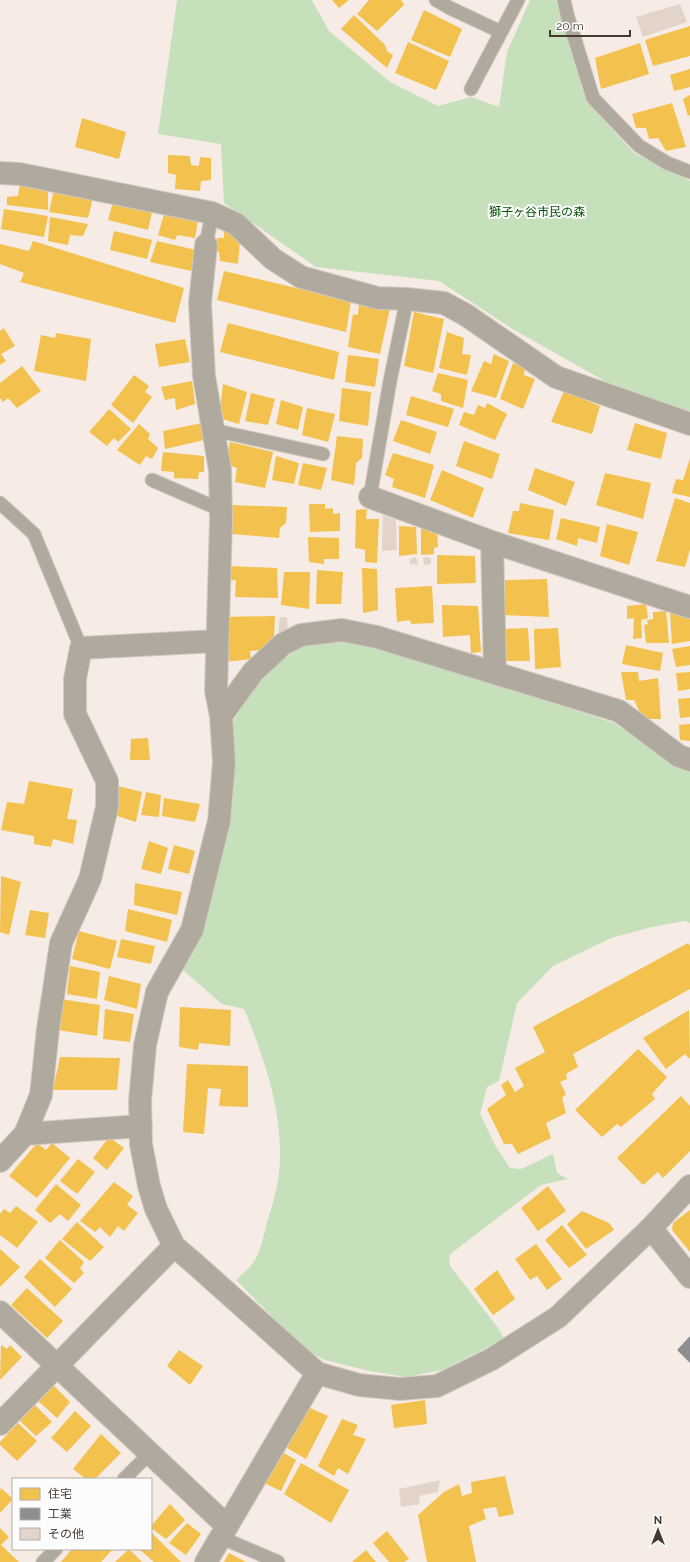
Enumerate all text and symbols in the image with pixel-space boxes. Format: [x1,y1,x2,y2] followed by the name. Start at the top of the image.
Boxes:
[550,12,630,38] scale bar
[556,19,584,33] text: 20 m
[489,205,585,219] park label: 獅子ヶ谷市民の森
[12,1478,152,1550] legend
[48,1487,72,1501] text: 住宅
[48,1507,72,1521] text: 工業
[638,1510,678,1550] north arrow
[654,1514,662,1527] text: N
[48,1527,84,1541] text: その他

